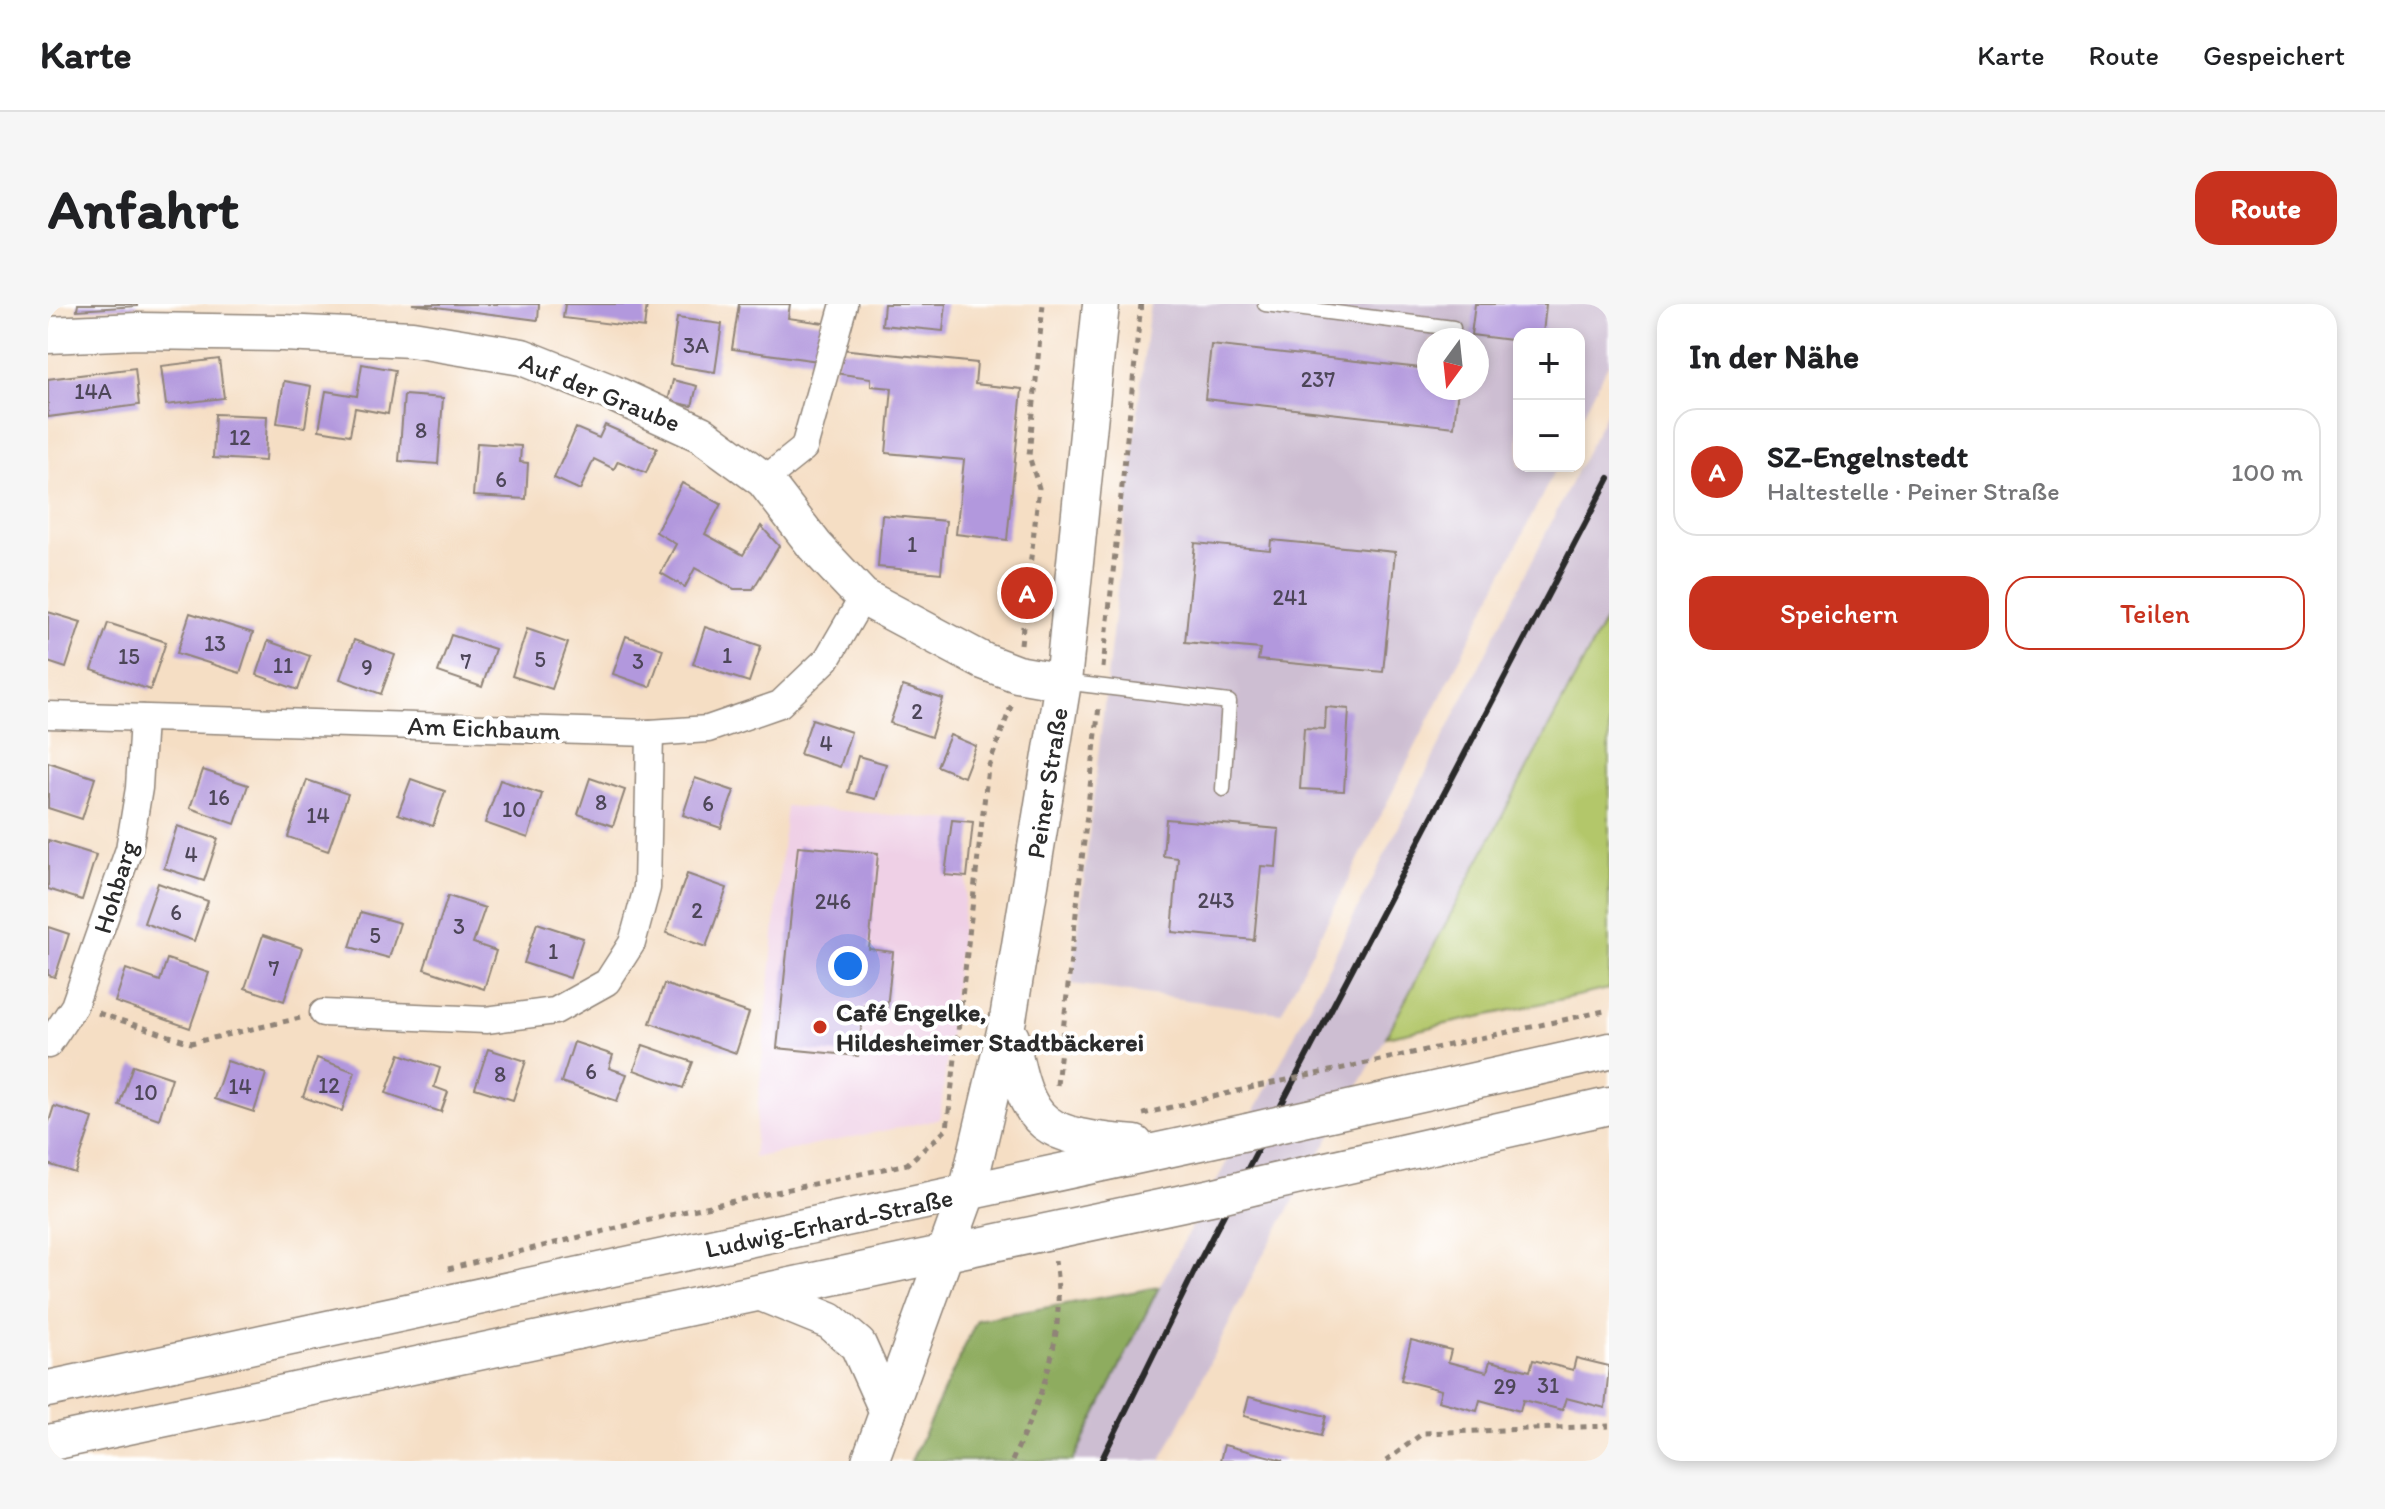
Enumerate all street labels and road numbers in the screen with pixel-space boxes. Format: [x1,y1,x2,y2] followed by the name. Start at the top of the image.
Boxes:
[515,345,685,439] street label: Auf der Graube
[1019,705,1075,861] street label: Peiner Straße
[407,709,561,747] street label: Am Eichbaum
[86,836,144,937] street label: Hohbarg
[702,1181,956,1265] street label: Ludwig-Erhard-Straße

